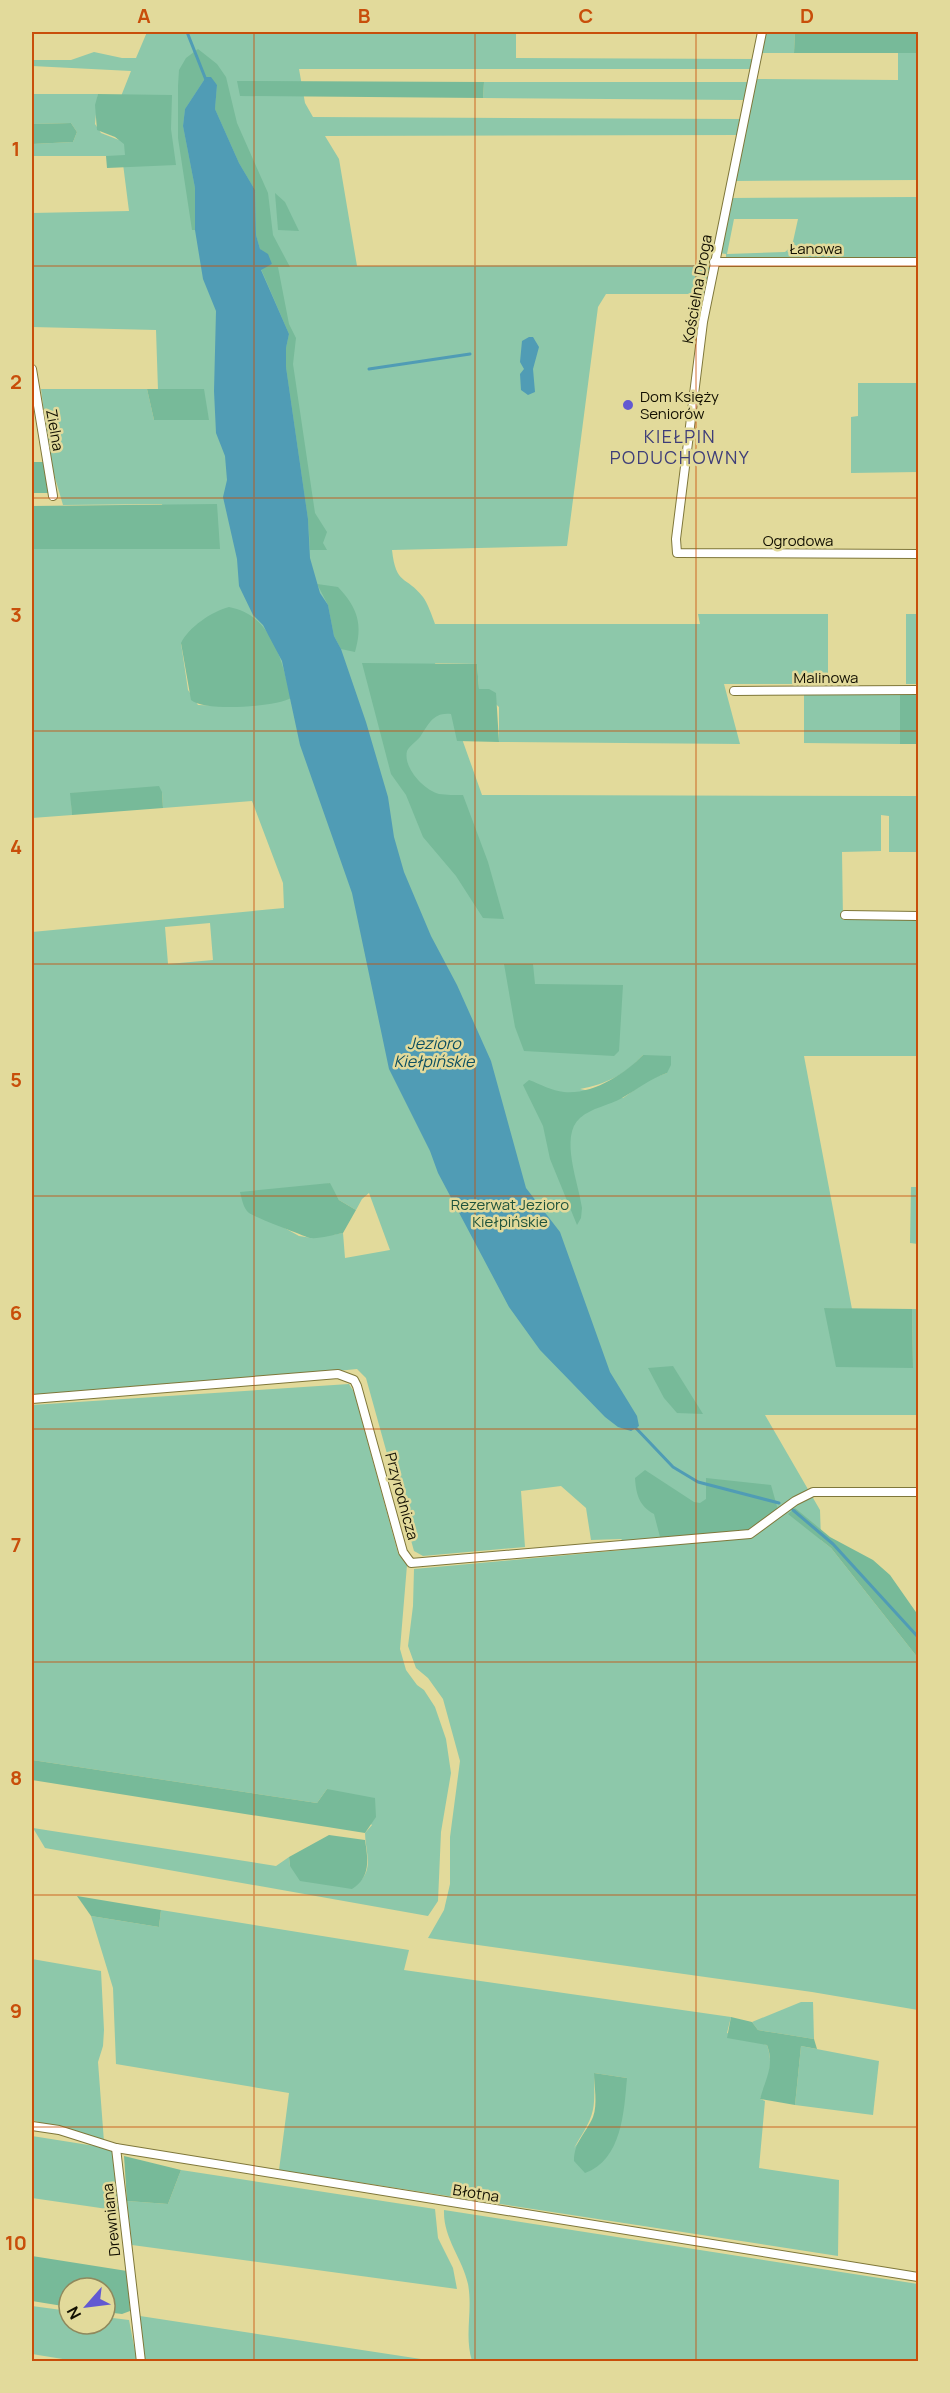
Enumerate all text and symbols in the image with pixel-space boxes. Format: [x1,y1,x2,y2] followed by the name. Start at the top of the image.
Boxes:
[137,2,151,29] text: A
[358,2,371,29] text: B
[579,2,593,29] text: C
[800,2,814,29] text: D
[12,135,20,162] text: 1
[677,233,717,345] street label: Kościelna Droga
[790,238,842,259] street label: Łanowa
[10,368,22,395] text: 2
[640,386,719,424] place label: Dom Księży Seniorów
[621,398,635,412] marker: Dom Księży Seniorów
[41,407,69,453] street label: Zielna
[610,424,750,469] district label: KIEŁPIN PODUCHOWNY
[763,530,833,551] street label: Ogrodowa
[10,601,22,628] text: 3
[794,667,858,688] street label: Malinowa
[10,833,22,860] text: 4
[394,1032,476,1072] water label: Jezioro Kiełpińskie
[10,1066,22,1093] text: 5
[451,1194,569,1232] park label: Rezerwat Jezioro Kiełpińskie
[10,1299,22,1326] text: 6
[380,1450,424,1542] street label: Przyrodnicza
[11,1531,21,1558] text: 7
[10,1764,22,1791] text: 8
[10,1997,22,2024] text: 9
[451,2179,501,2207] street label: Błotna
[97,2182,125,2258] street label: Drewniana
[5,2229,27,2256] text: 10
[57,2276,117,2336] north arrow
[61,2303,86,2323] text: N

